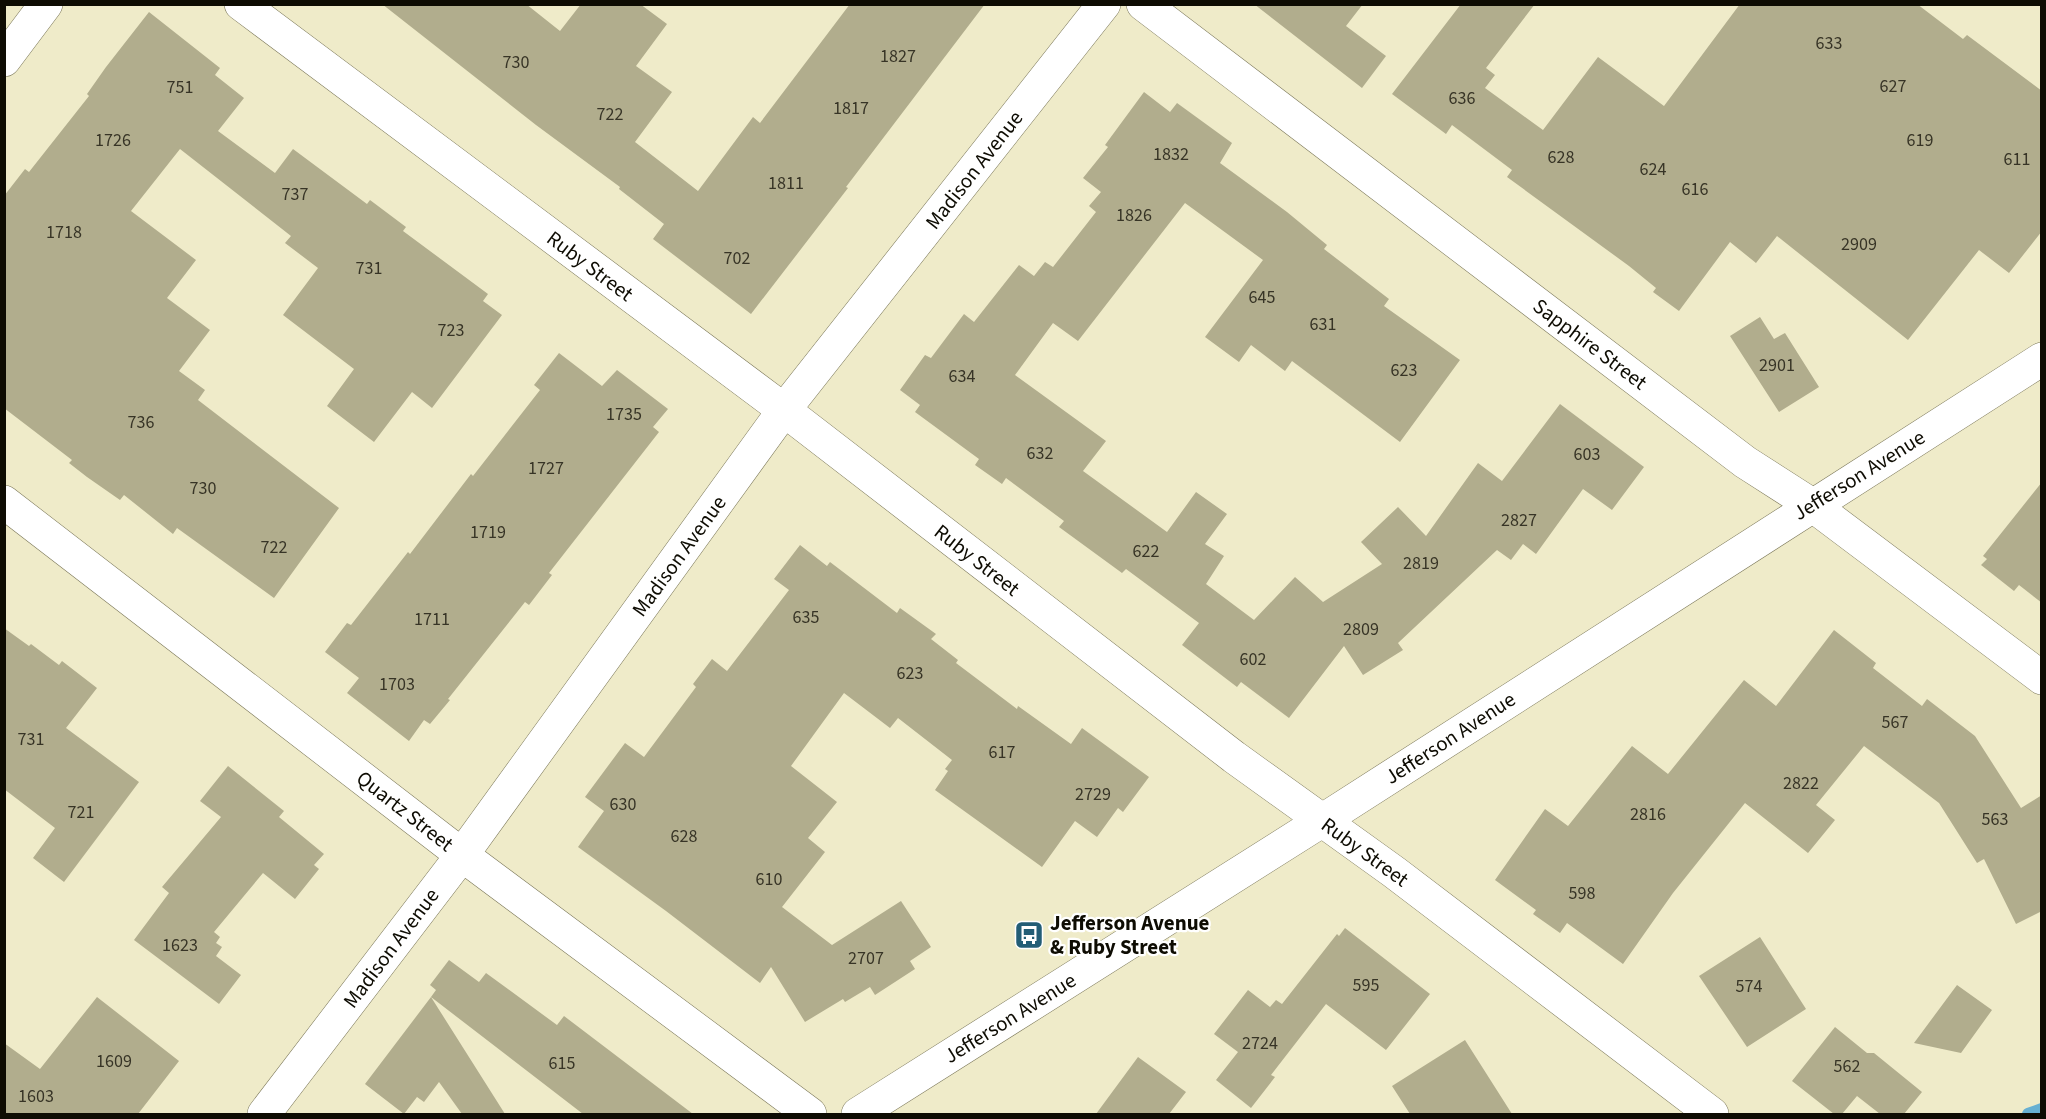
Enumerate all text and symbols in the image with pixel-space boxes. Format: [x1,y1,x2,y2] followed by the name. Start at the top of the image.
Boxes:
[1816,31,1842,56] house number: 633
[880,44,916,69] house number: 1827
[503,50,529,75] house number: 730
[1880,74,1906,99] house number: 627
[167,75,193,100] house number: 751
[1449,86,1475,111] house number: 636
[833,96,869,121] house number: 1817
[597,102,623,127] house number: 722
[918,104,1030,236] street label: Madison Avenue
[95,128,131,153] house number: 1726
[1907,128,1933,153] house number: 619
[1153,142,1189,167] house number: 1832
[1548,145,1574,170] house number: 628
[2004,147,2030,172] house number: 611
[1640,157,1666,182] house number: 624
[768,171,804,196] house number: 1811
[1682,177,1708,202] house number: 616
[282,182,308,207] house number: 737
[1116,203,1152,228] house number: 1826
[46,220,82,245] house number: 1718
[540,223,640,309] street label: Ruby Street
[1841,232,1877,257] house number: 2909
[724,246,750,271] house number: 702
[356,256,382,281] house number: 731
[1249,285,1275,310] house number: 645
[1527,291,1653,397] street label: Sapphire Street
[1310,312,1336,337] house number: 631
[438,318,464,343] house number: 723
[1759,353,1795,378] house number: 2901
[1391,358,1417,383] house number: 623
[949,364,975,389] house number: 634
[606,402,642,427] house number: 1735
[128,410,154,435] house number: 736
[1787,422,1931,528] street label: Jefferson Avenue
[1027,441,1053,466] house number: 632
[1574,442,1600,467] house number: 603
[528,456,564,481] house number: 1727
[190,476,216,501] house number: 730
[625,489,733,623] street label: Madison Avenue
[1501,508,1537,533] house number: 2827
[928,517,1026,603] street label: Ruby Street
[470,520,506,545] house number: 1719
[261,535,287,560] house number: 722
[1133,539,1159,564] house number: 622
[1403,551,1439,576] house number: 2819
[793,605,819,630] house number: 635
[414,607,450,632] house number: 1711
[1343,617,1379,642] house number: 2809
[1240,647,1266,672] house number: 602
[897,661,923,686] house number: 623
[379,672,415,697] house number: 1703
[1379,684,1521,792] street label: Jefferson Avenue
[1882,710,1908,735] house number: 567
[18,727,44,752] house number: 731
[989,740,1015,765] house number: 617
[350,763,460,859] street label: Quartz Street
[1783,771,1819,796] house number: 2822
[1075,782,1111,807] house number: 2729
[610,792,636,817] house number: 630
[68,800,94,825] house number: 721
[1630,802,1666,827] house number: 2816
[1982,807,2008,832] house number: 563
[1315,810,1415,894] street label: Ruby Street
[671,824,697,849] house number: 628
[756,867,782,892] house number: 610
[1569,881,1595,906] house number: 598
[336,882,446,1014] street label: Madison Avenue
[1050,908,1210,962] place label: Jefferson Avenue & Ruby Street
[1013,919,1045,951] bus stop icon: Jefferson Avenue & Ruby Street
[162,933,198,958] house number: 1623
[848,946,884,971] house number: 2707
[938,965,1082,1071] street label: Jefferson Avenue
[1353,973,1379,998] house number: 595
[1736,974,1762,999] house number: 574
[1242,1031,1278,1056] house number: 2724
[96,1049,132,1074] house number: 1609
[549,1051,575,1076] house number: 615
[1834,1054,1860,1079] house number: 562
[18,1084,54,1109] house number: 1603

